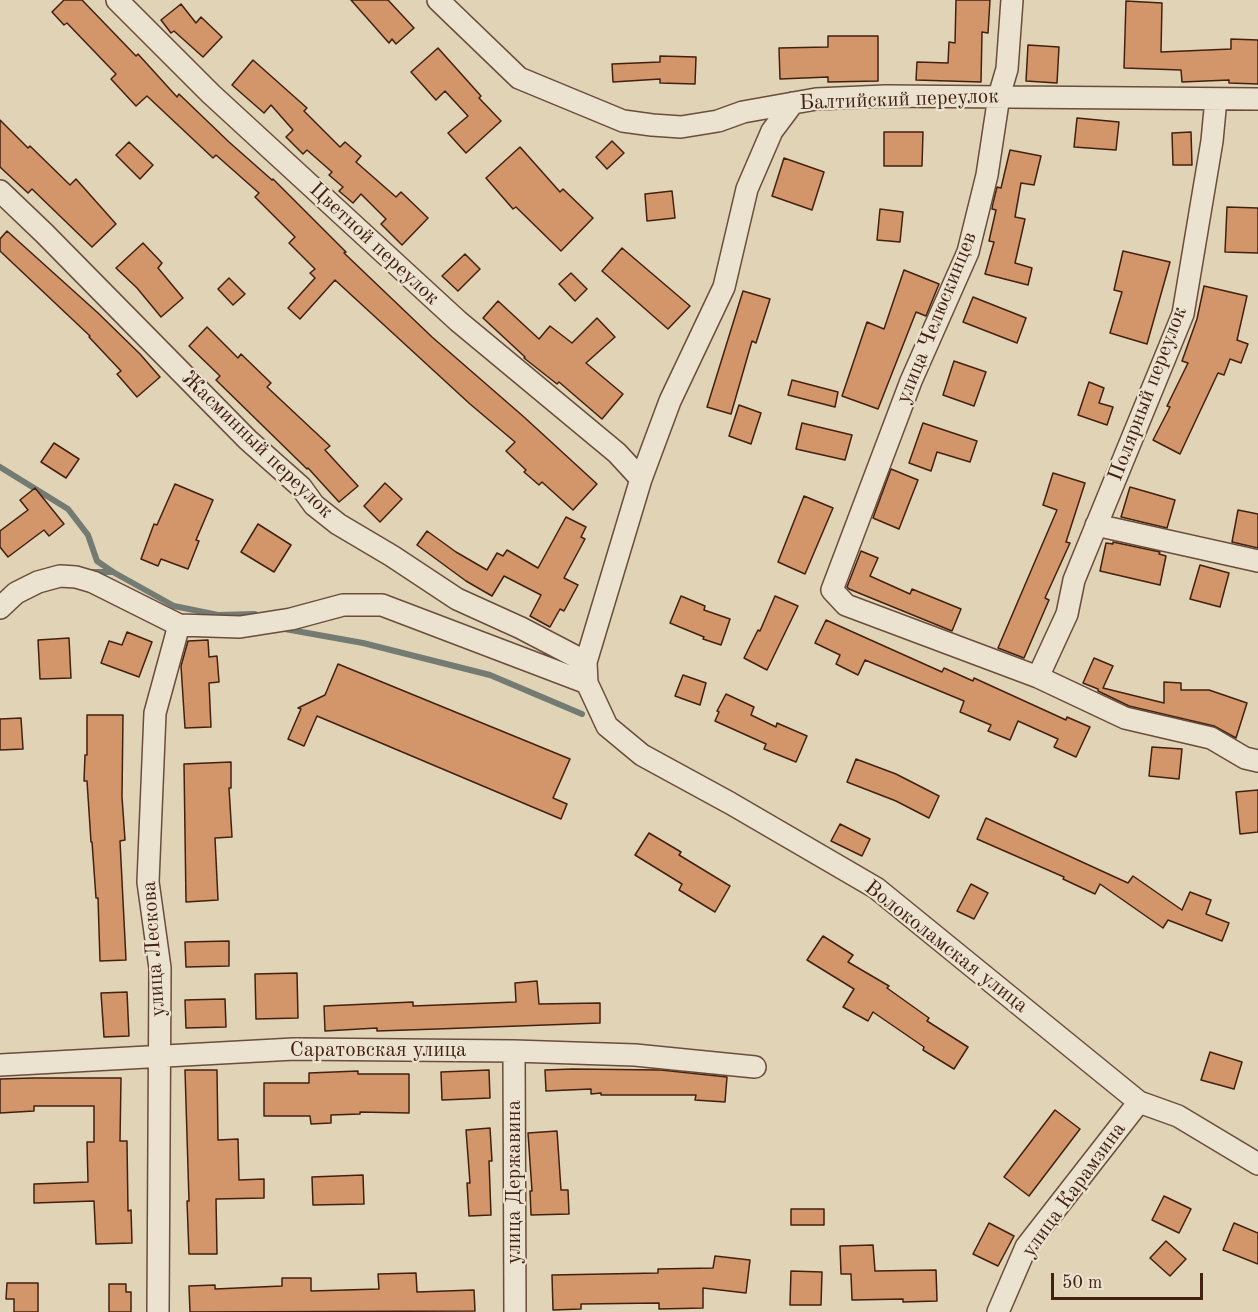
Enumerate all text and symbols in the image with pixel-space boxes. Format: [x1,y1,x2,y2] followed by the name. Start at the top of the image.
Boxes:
[799,84,999,116] street label: Балтийский переулок
[304,177,444,311] street label: Цветной переулок
[891,228,983,408] street label: улица Челюскинцев
[1103,303,1193,485] street label: Полярный переулок
[176,366,338,524] street label: Жасминный переулок
[859,875,1033,1019] street label: Волоколамская улица
[137,880,171,1018] street label: улица Лескова
[290,1037,466,1063] street label: Саратовская улица
[501,1100,527,1264] street label: улица Державина
[1017,1118,1131,1262] street label: улица Карамзина
[1054,1261,1206,1299] scale bar
[1062,1274,1102,1292] text: 50 m

